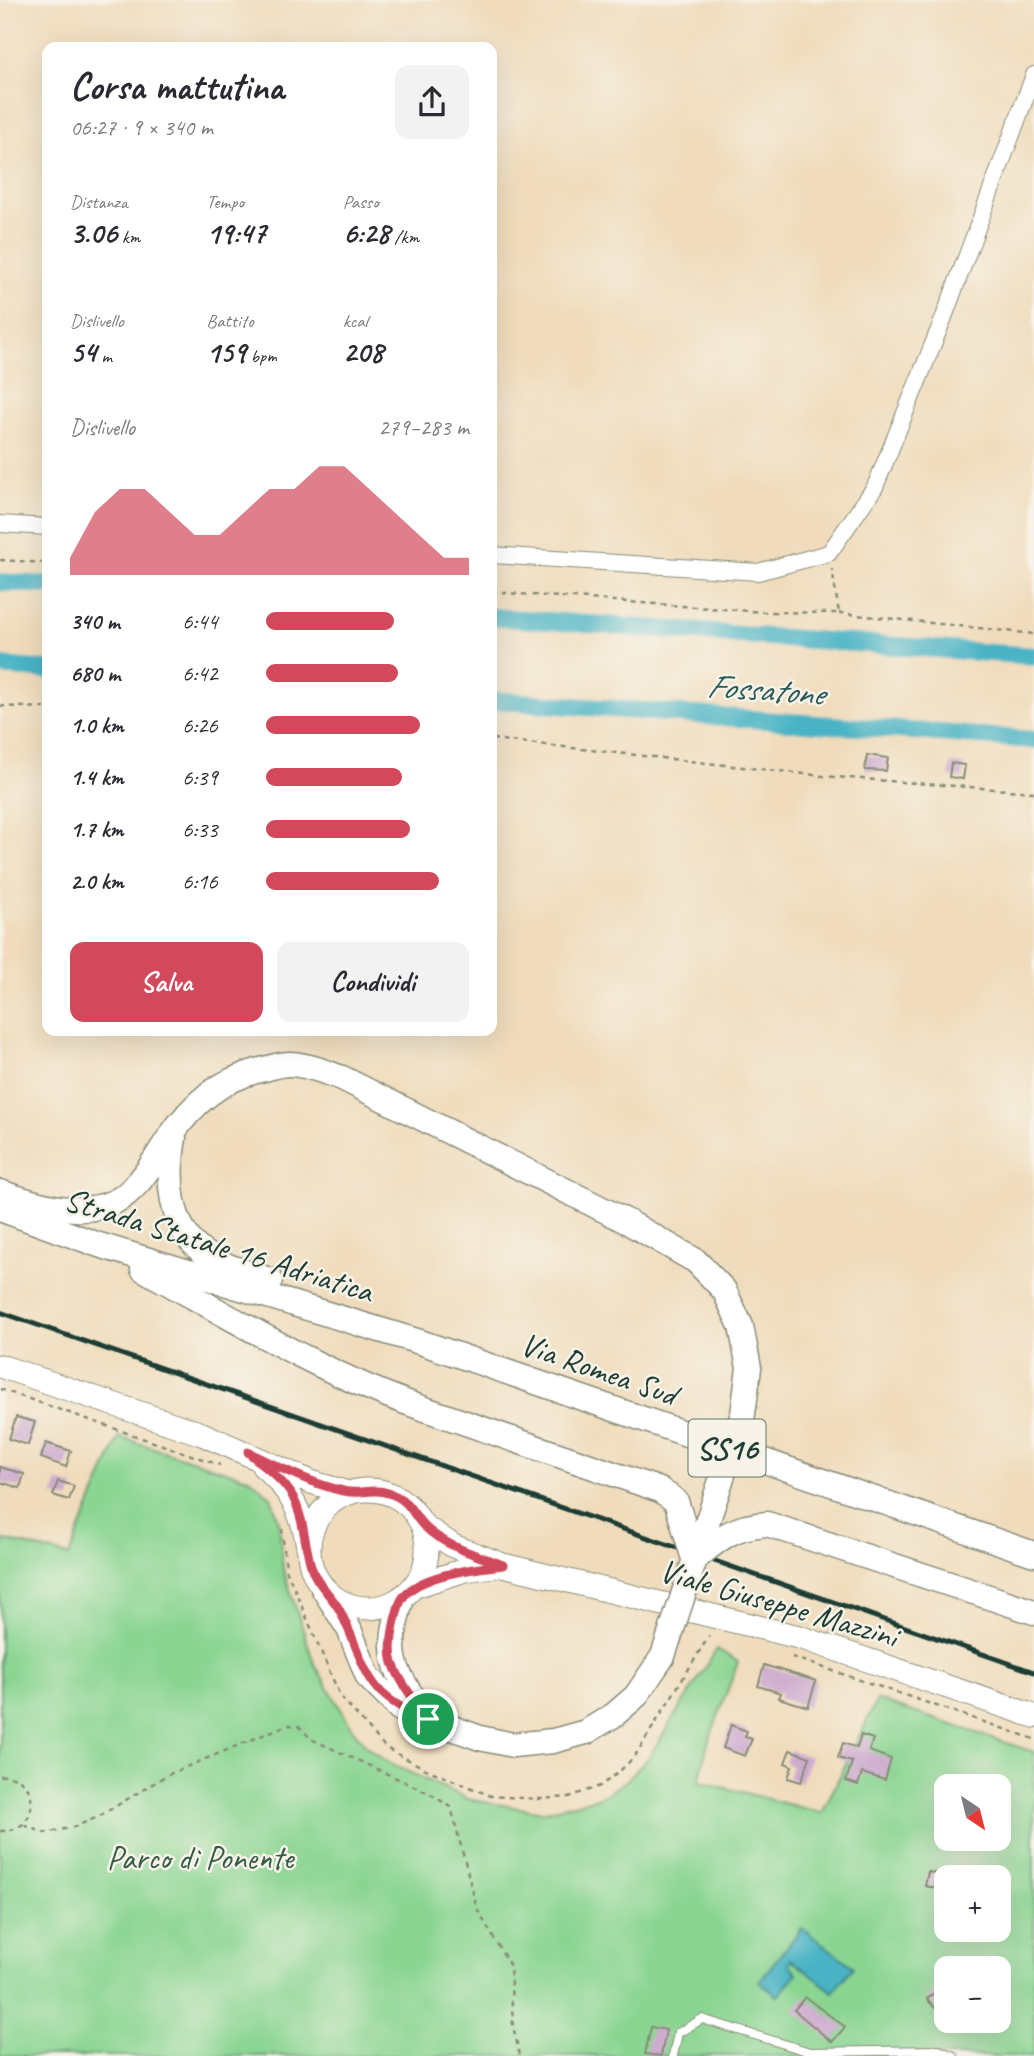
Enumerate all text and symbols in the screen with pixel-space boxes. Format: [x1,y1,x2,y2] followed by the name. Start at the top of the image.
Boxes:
[70,63,284,110] text: Corsa mattutina
[395,65,469,139] button: share
[70,113,213,142] text: 06:27 · 9 × 340 m
[70,190,128,214] text: Distanza
[206,190,244,214] text: Tempo
[343,190,379,214] text: Passo
[70,214,117,252] text: 3.06
[206,214,266,252] text: 19:47
[343,214,390,252] text: 6:28
[117,225,140,249] text: km
[390,225,419,249] text: /km
[70,309,124,333] text: Dislivello
[206,309,254,333] text: Battito
[343,309,368,333] text: kcal
[70,333,97,371] text: 54
[206,333,246,371] text: 159
[343,333,383,371] text: 208
[97,344,112,368] text: m
[246,344,277,368] text: bpm
[70,413,135,442] text: Dislivello
[378,413,469,442] text: 279–283 m
[70,607,120,636] text: 340 m
[182,607,218,636] text: 6:44
[70,659,120,688] text: 680 m
[182,659,218,688] text: 6:42
[705,663,830,716] water label: Fossatone
[70,711,124,740] text: 1.0 km
[182,711,218,740] text: 6:26
[70,763,124,792] text: 1.4 km
[182,763,218,792] text: 6:39
[70,815,123,844] text: 1.7 km
[182,815,218,844] text: 6:33
[70,867,124,896] text: 2.0 km
[182,867,218,896] text: 6:16
[70,942,263,1022] button: Salva
[277,942,469,1022] button: Condividi
[59,1178,381,1313] street label: Strada Statale 16 Adriatica
[515,1323,687,1417] street label: Via Romea Sud
[688,1420,766,1476] road number: SS16
[655,1549,906,1658] street label: Viale Giuseppe Mazzini
[398,1689,458,1749] pin
[409,1700,447,1738] icon: arrive
[934,1774,1012,1852] north arrow
[934,1774,1011,2033] map controls
[107,1837,296,1879] park label: Parco di Ponente
[934,1865,1011,1942] button: +
[934,1956,1011,2033] button: −

